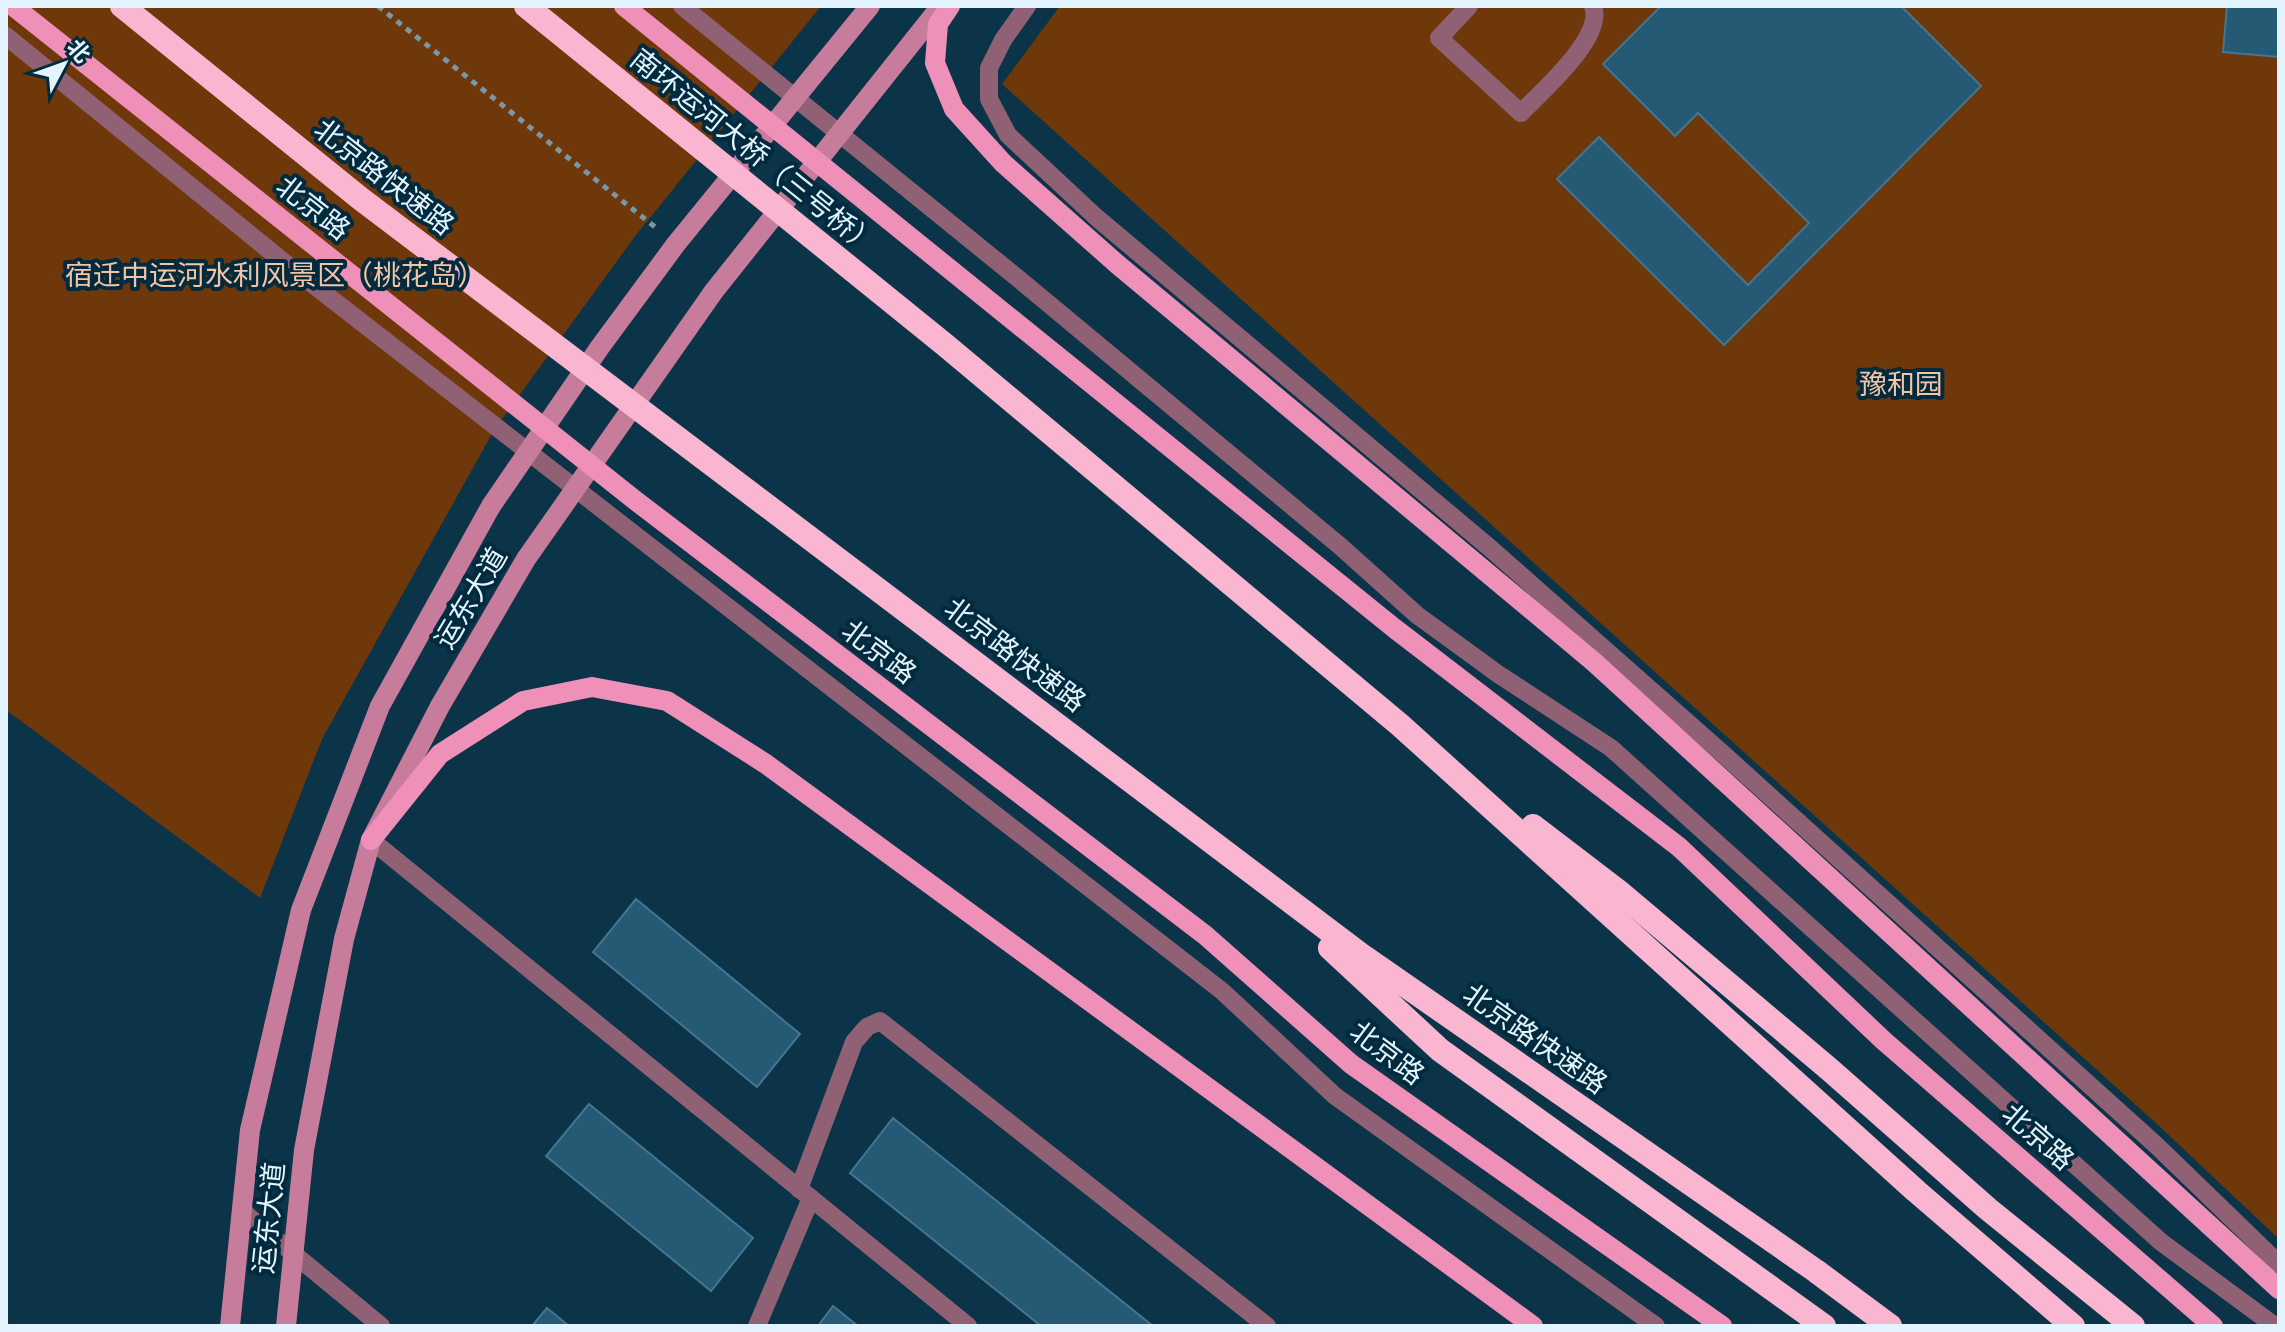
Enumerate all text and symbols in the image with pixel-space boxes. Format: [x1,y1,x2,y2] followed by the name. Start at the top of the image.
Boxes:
[24,24,104,104] north arrow
[61,35,95,68] text: 北
[624,42,884,262] street label: 南环运河大桥（三号桥）
[307,112,461,242] street label: 北京路快速路
[270,169,356,247] street label: 北京路
[65,259,485,292] park label: 宿迁中运河水利风景区（桃花岛）
[1859,368,1943,401] park label: 豫和园
[428,541,514,655] street label: 运东大道
[938,591,1092,719] street label: 北京路快速路
[836,614,922,690] street label: 北京路
[1457,977,1613,1101] street label: 北京路快速路
[1344,1015,1430,1091] street label: 北京路
[1995,1097,2081,1177] street label: 北京路
[247,1161,291,1275] street label: 运东大道

